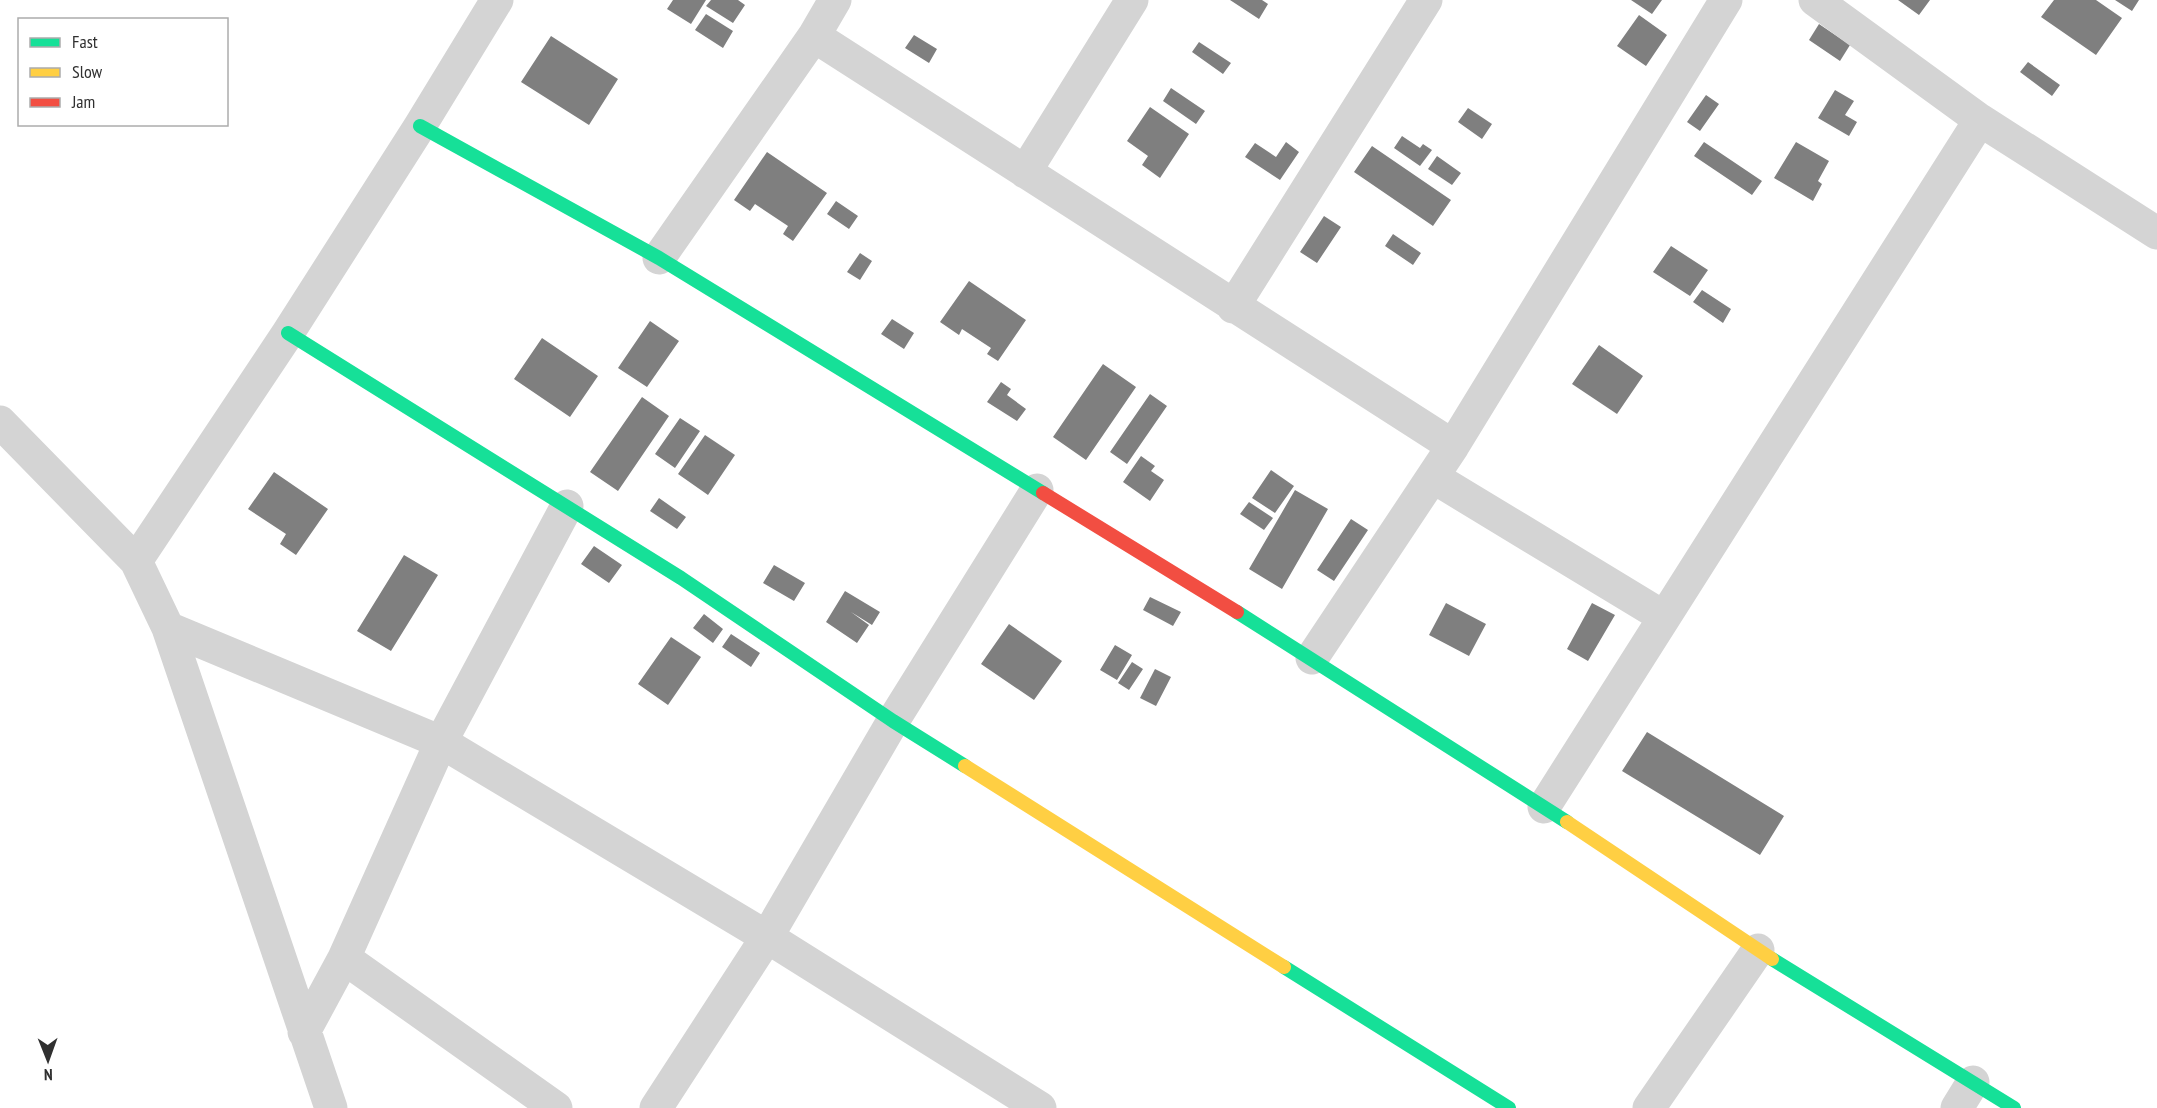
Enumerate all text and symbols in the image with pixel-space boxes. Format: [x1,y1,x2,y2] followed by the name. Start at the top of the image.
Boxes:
[18,18,228,126] legend
[72,30,98,53] text: Fast
[72,60,103,83] text: Slow
[71,90,95,113] text: Jam
[18,1030,78,1090] north arrow
[44,1065,53,1085] text: N

